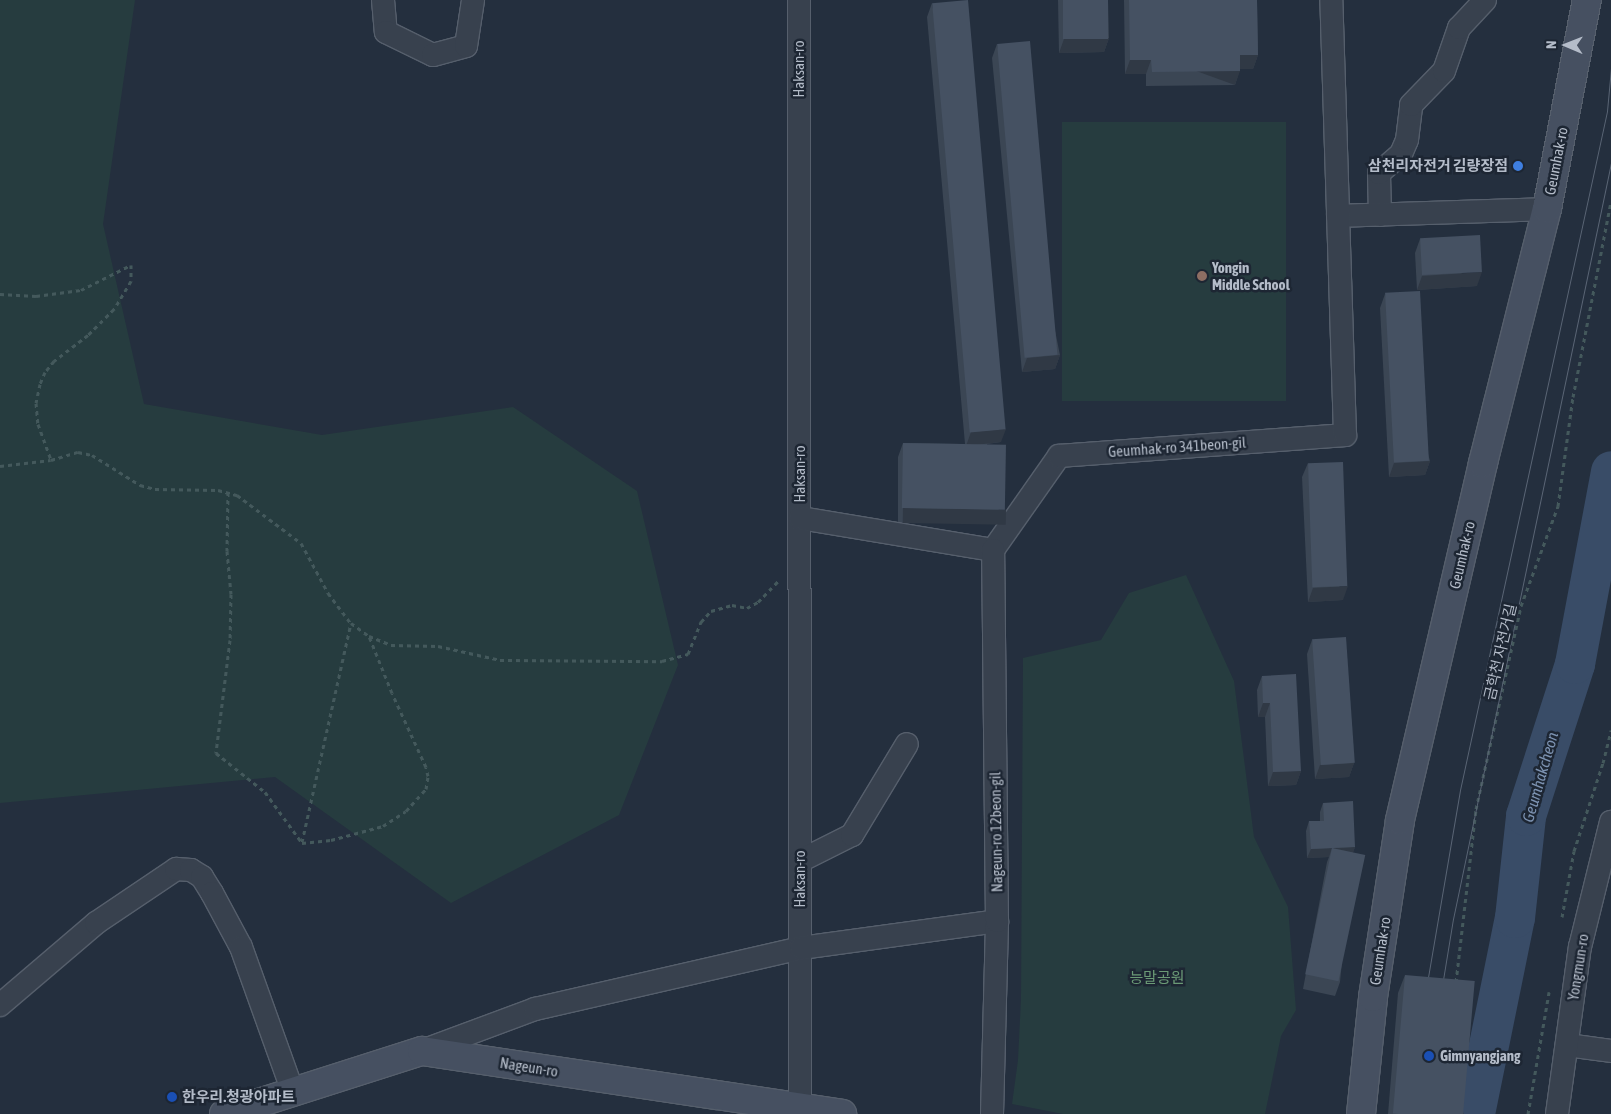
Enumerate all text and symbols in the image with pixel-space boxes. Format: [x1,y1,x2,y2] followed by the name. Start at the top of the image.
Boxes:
[1541,20,1591,70] north arrow
[790,40,808,98] street label: Haksan-ro
[1543,40,1559,49] text: N
[1541,125,1571,197] street label: Geumhak-ro
[1368,157,1508,175] place label: 삼천리자전거 김량장점
[1512,160,1524,172] marker: 삼천리자전거 김량장점
[1212,258,1290,293] place label: Yongin Middle School
[1196,270,1208,282] marker: Yongin Middle School
[1108,433,1246,461] street label: Geumhak-ro 341beon-gil
[791,445,809,503] street label: Haksan-ro
[1445,519,1479,591] street label: Geumhak-ro
[1480,602,1520,702] street label: 금학천 자전거길
[1518,730,1562,824] water label: Geumhakcheon
[986,772,1006,892] street label: Nageun-ro 12beon-gil
[791,850,809,908] street label: Haksan-ro
[1366,916,1394,986] street label: Geumhak-ro
[1564,932,1592,1002] street label: Yongmun-ro
[1129,969,1185,987] park label: 능말공원
[1440,1047,1520,1065] place label: Gimnyangjang
[1422,1049,1436,1063] marker: Gimnyangjang
[499,1054,559,1080] street label: Nageun-ro
[182,1088,295,1106] place label: 한우리.청광아파트
[166,1091,178,1103] marker: 한우리.청광아파트

